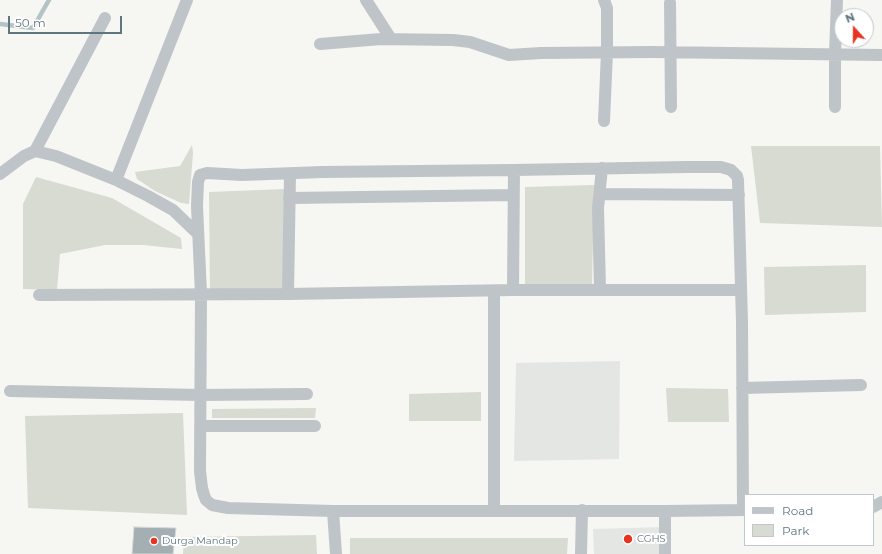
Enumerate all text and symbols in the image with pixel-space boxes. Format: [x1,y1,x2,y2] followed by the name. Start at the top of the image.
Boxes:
[10,8,124,34] scale bar
[834,8,874,48] north arrow
[843,10,857,26] text: N
[15,15,46,30] text: 50 m
[744,494,874,546] legend
[782,503,813,518] text: Road
[782,523,809,538] text: Park
[622,533,634,545] marker: CGHS
[637,533,666,545] place label: CGHS
[162,535,238,547] place label: Durga Mandap
[149,536,159,546] marker: Durga Mandap

